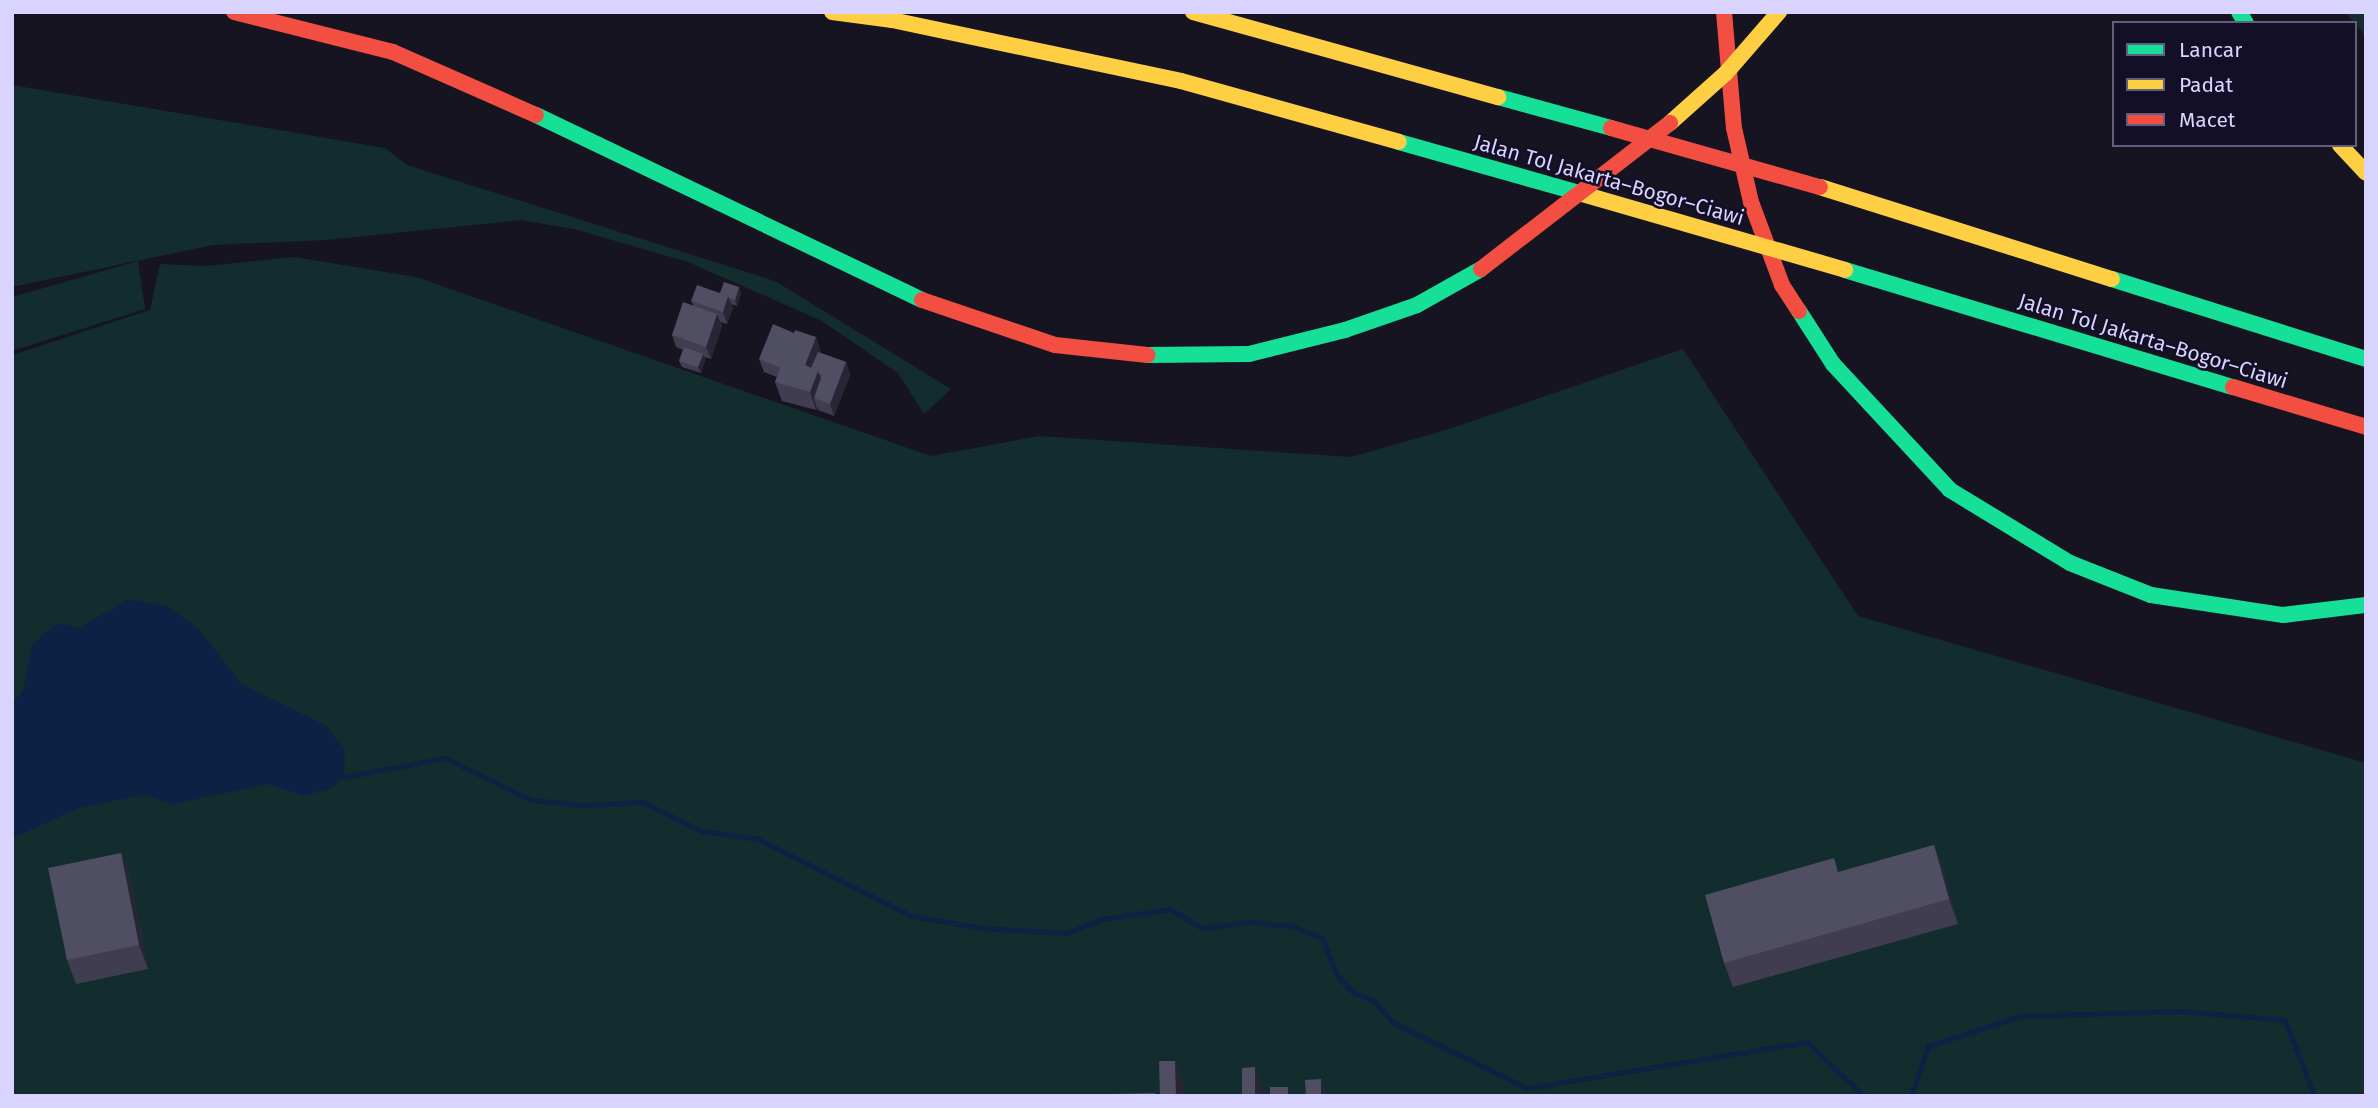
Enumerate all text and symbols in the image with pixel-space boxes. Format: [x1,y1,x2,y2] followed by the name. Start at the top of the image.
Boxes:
[2112,21,2357,147] legend
[2179,37,2242,63] text: Lancar
[2179,72,2233,98] text: Padat
[2179,107,2235,133] text: Macet
[1471,129,1747,231] street label: Jalan Tol Jakarta–Bogor–Ciawi
[2015,288,2291,394] street label: Jalan Tol Jakarta–Bogor–Ciawi

